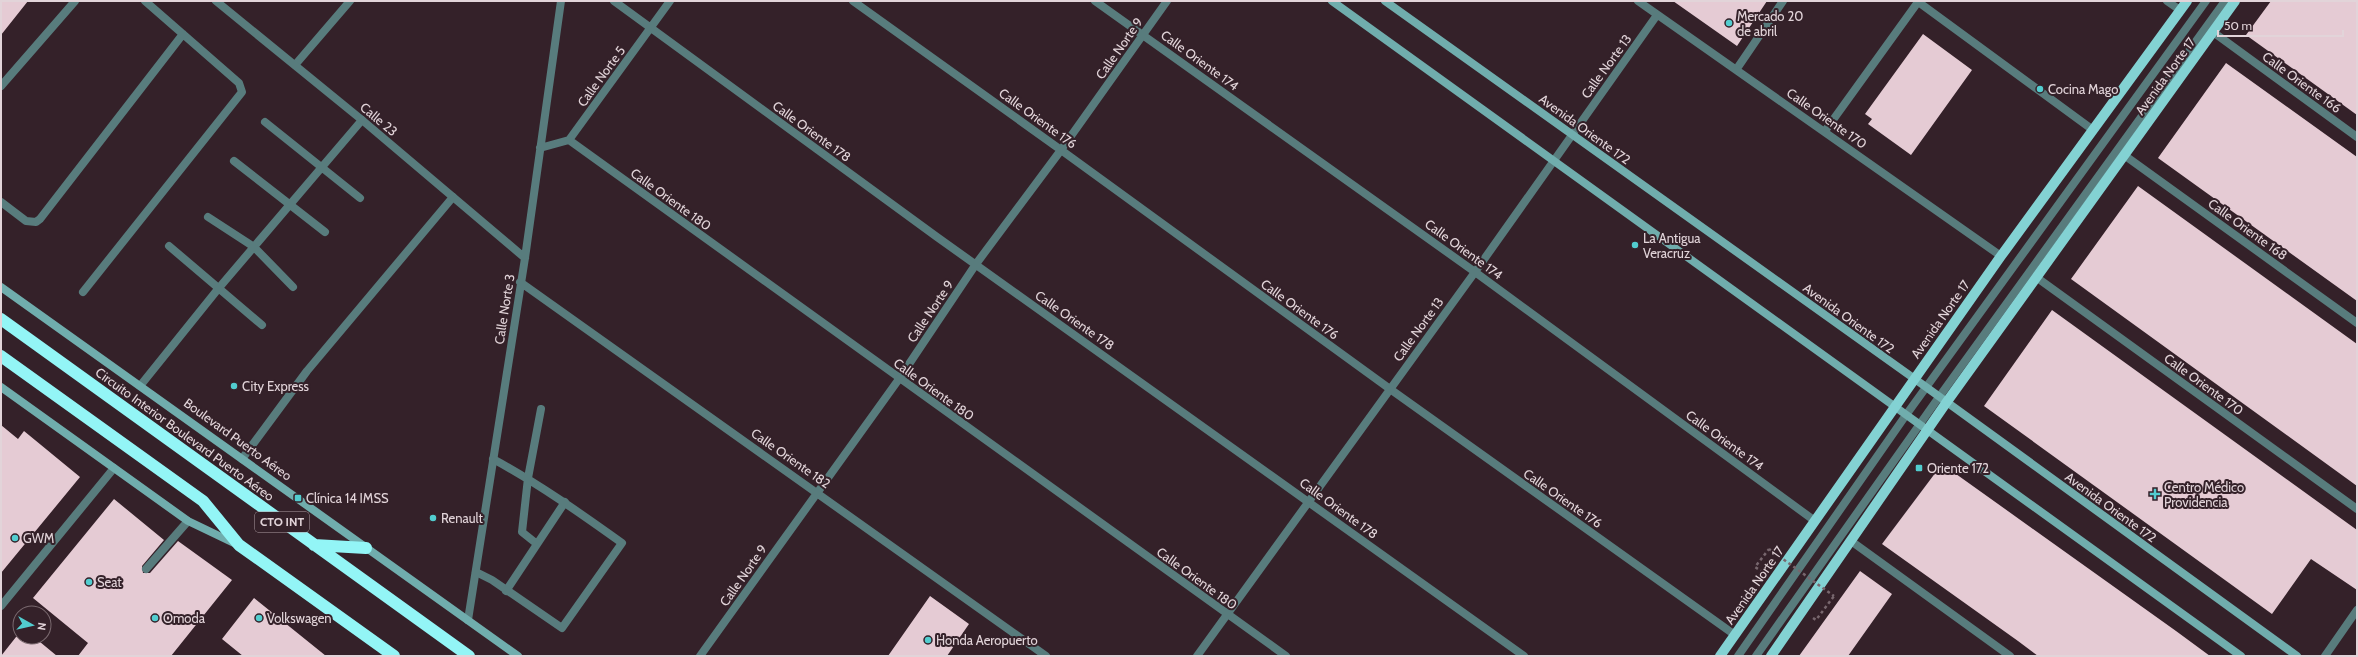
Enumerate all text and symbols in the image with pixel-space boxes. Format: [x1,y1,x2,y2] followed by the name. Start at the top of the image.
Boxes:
[1737,8,1803,39] place label: Mercado 20 de abril
[2218,12,2343,38] scale bar
[1092,14,1146,82] street label: Calle Norte 9
[1724,18,1734,28] marker: Mercado 20 de abril
[2224,18,2252,33] text: 50 m
[1158,26,1242,94] street label: Calle Oriente 174
[1577,31,1635,101] street label: Calle Norte 13
[2132,34,2199,118] street label: Avenida Norte 17
[574,43,628,109] street label: Calle Norte 5
[2260,48,2344,116] street label: Calle Oriente 166
[2048,81,2118,97] place label: Cocina Mago
[996,84,1080,152] street label: Calle Oriente 176
[1784,84,1870,152] street label: Calle Oriente 170
[2035,84,2045,94] marker: Cocina Mago
[1536,90,1634,168] street label: Avenida Oriente 172
[770,97,854,165] street label: Calle Oriente 178
[357,99,401,139] street label: Calle 23
[628,164,714,234] street label: Calle Oriente 180
[2205,195,2291,263] street label: Calle Oriente 168
[1422,215,1506,283] street label: Calle Oriente 174
[1643,230,1701,261] place label: La Antigua Veracruz
[1630,240,1640,250] marker: La Antigua Veracruz
[491,273,517,345] street label: Calle Norte 3
[1258,275,1342,343] street label: Calle Oriente 176
[1907,276,1973,361] street label: Avenida Norte 17
[903,277,957,345] street label: Calle Norte 9
[1800,279,1898,357] street label: Avenida Oriente 172
[1032,287,1118,353] street label: Calle Oriente 178
[1389,294,1447,364] street label: Calle Norte 13
[2161,350,2247,418] street label: Calle Oriente 170
[891,354,977,424] street label: Calle Oriente 180
[93,364,277,504] street label: Circuito Interior Boulevard Puerto Aéreo
[242,378,310,394] place label: City Express
[229,381,239,391] marker: City Express
[181,395,295,483] street label: Boulevard Puerto Aéreo
[1683,406,1767,474] street label: Calle Oriente 174
[748,425,834,491] street label: Calle Oriente 182
[1927,460,1989,476] place label: Oriente 172
[1914,463,1924,473] marker: Oriente 172
[1521,465,1605,531] street label: Calle Oriente 176
[2062,468,2160,546] street label: Avenida Oriente 172
[1297,474,1381,542] street label: Calle Oriente 178
[2164,479,2244,510] place label: Centro Médico Providencia
[2149,488,2161,500] marker: Centro Médico Providencia
[306,490,389,506] place label: Clínica 14 IMSS
[293,493,303,503] marker: Clínica 14 IMSS
[441,510,484,526] place label: Renault
[255,512,309,532] road number: CTO INT
[428,513,438,523] marker: Renault
[23,530,54,546] place label: GWM
[10,533,20,543] marker: GWM
[716,541,770,609] street label: Calle Norte 9
[1721,542,1787,627] street label: Avenida Norte 17
[1154,543,1240,613] street label: Calle Oriente 180
[97,574,122,590] place label: Seat
[84,577,94,587] marker: Seat
[12,605,52,645] north arrow
[163,610,206,626] place label: Omoda
[267,610,332,626] place label: Volkswagen
[150,613,160,623] marker: Omoda
[254,613,264,623] marker: Volkswagen
[34,622,49,631] text: N
[936,632,1038,648] place label: Honda Aeropuerto
[923,635,933,645] marker: Honda Aeropuerto

